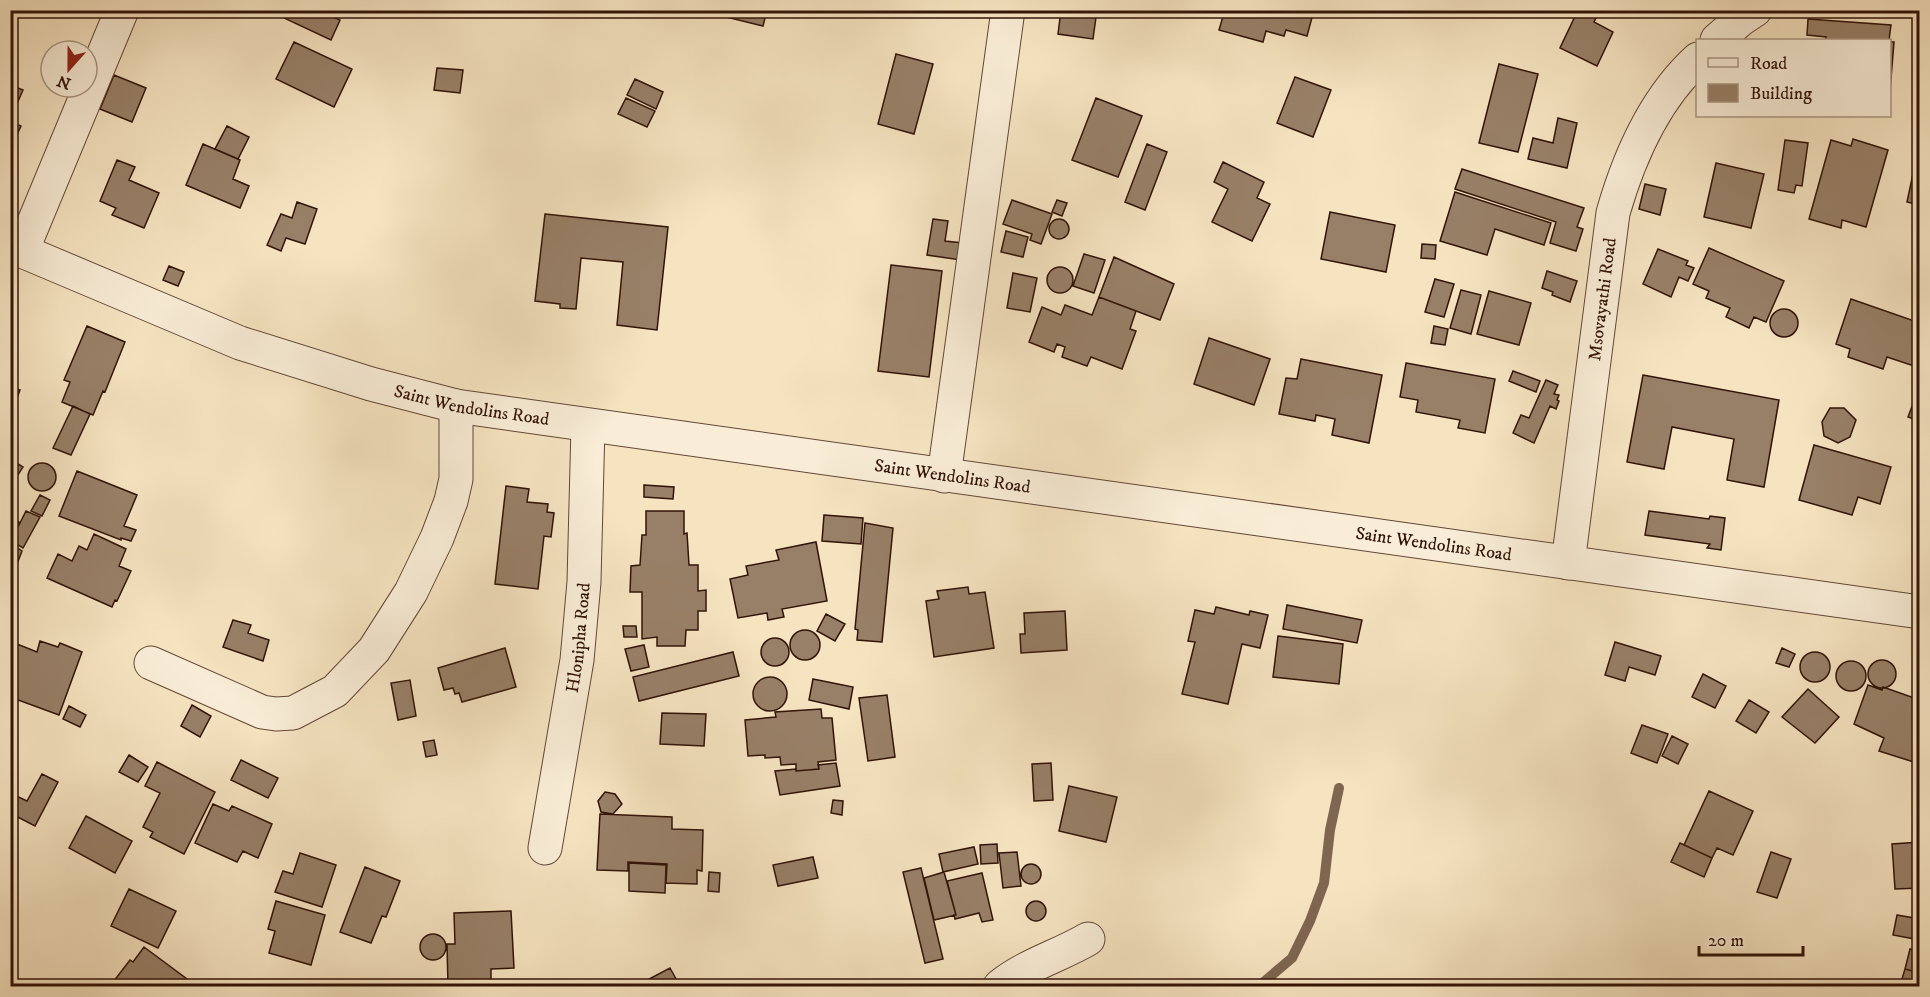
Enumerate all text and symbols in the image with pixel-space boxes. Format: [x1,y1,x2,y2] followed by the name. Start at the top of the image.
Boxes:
[39,39,99,99] north arrow
[1696,39,1891,117] legend
[1750,53,1787,75] text: Road
[54,70,74,94] text: N
[1750,83,1812,105] text: Building
[1584,236,1622,362] street label: Msovayathi Road
[392,380,551,431] street label: Saint Wendolins Road
[873,455,1032,499] street label: Saint Wendolins Road
[1354,523,1513,566] street label: Saint Wendolins Road
[562,582,596,695] street label: Hlonipha Road
[1699,919,1802,957] scale bar
[1708,930,1744,952] text: 20 m

